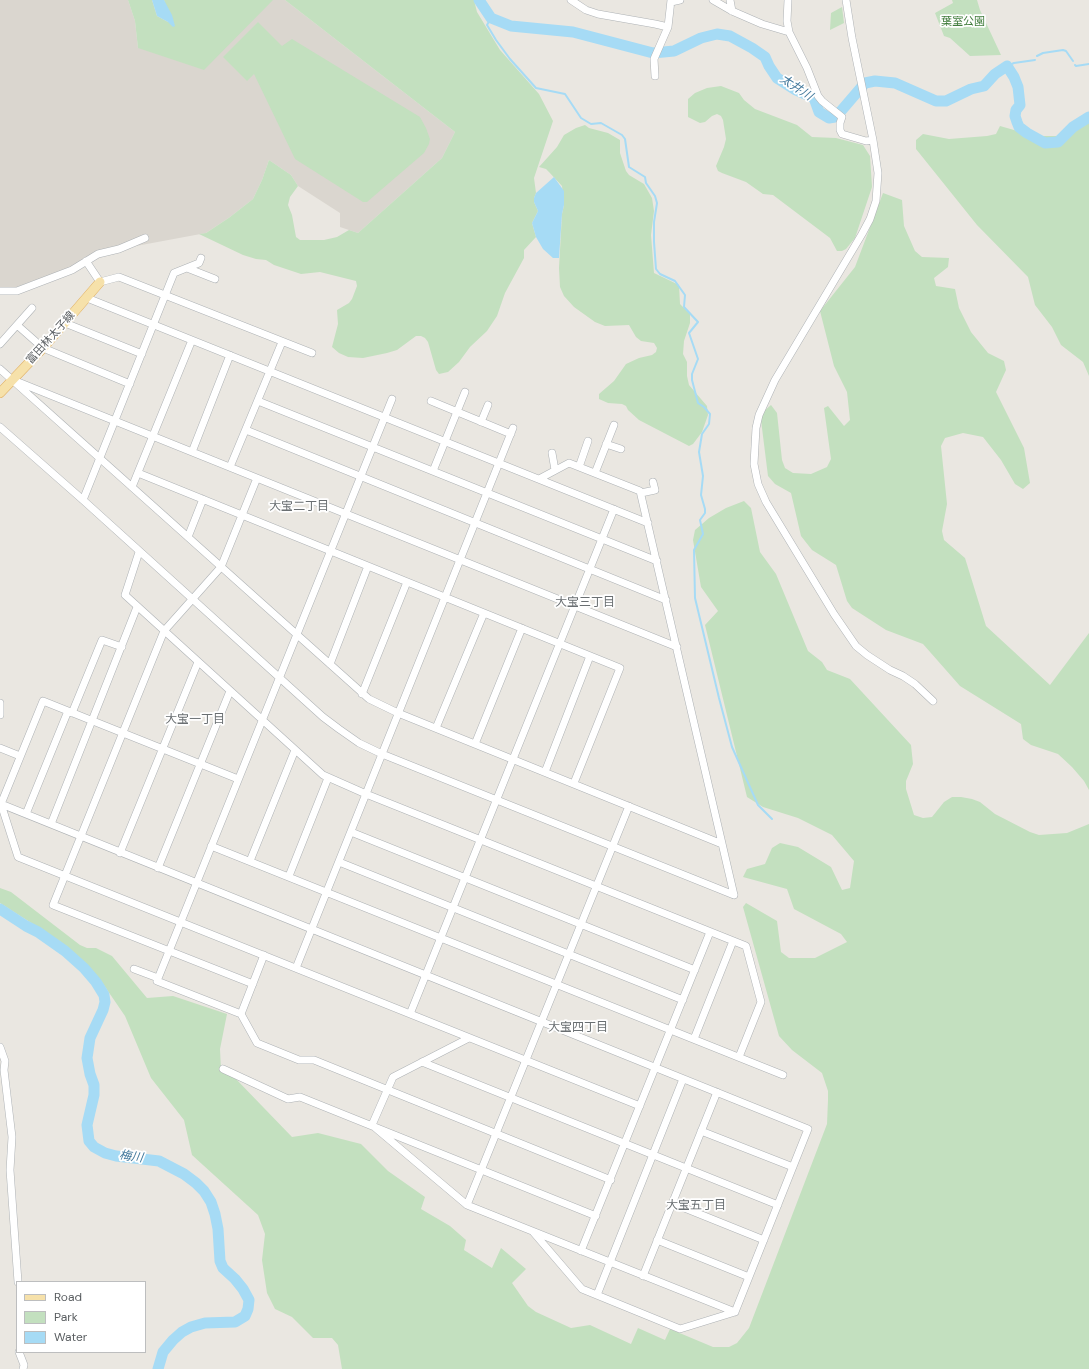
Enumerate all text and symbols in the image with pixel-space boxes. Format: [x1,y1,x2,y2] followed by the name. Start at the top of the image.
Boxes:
[941,15,985,29] park label: 葉室公園
[777,72,815,104] water label: 太井川
[24,309,78,367] street label: 富田林太子線
[269,500,329,514] district label: 大宝二丁目
[555,596,615,610] district label: 大宝三丁目
[165,713,225,727] district label: 大宝一丁目
[548,1021,608,1035] district label: 大宝四丁目
[118,1148,144,1166] water label: 梅川
[666,1199,726,1213] district label: 大宝五丁目
[16,1281,146,1353] legend
[54,1289,82,1305] text: Road
[54,1309,78,1325] text: Park
[54,1329,87,1345] text: Water

